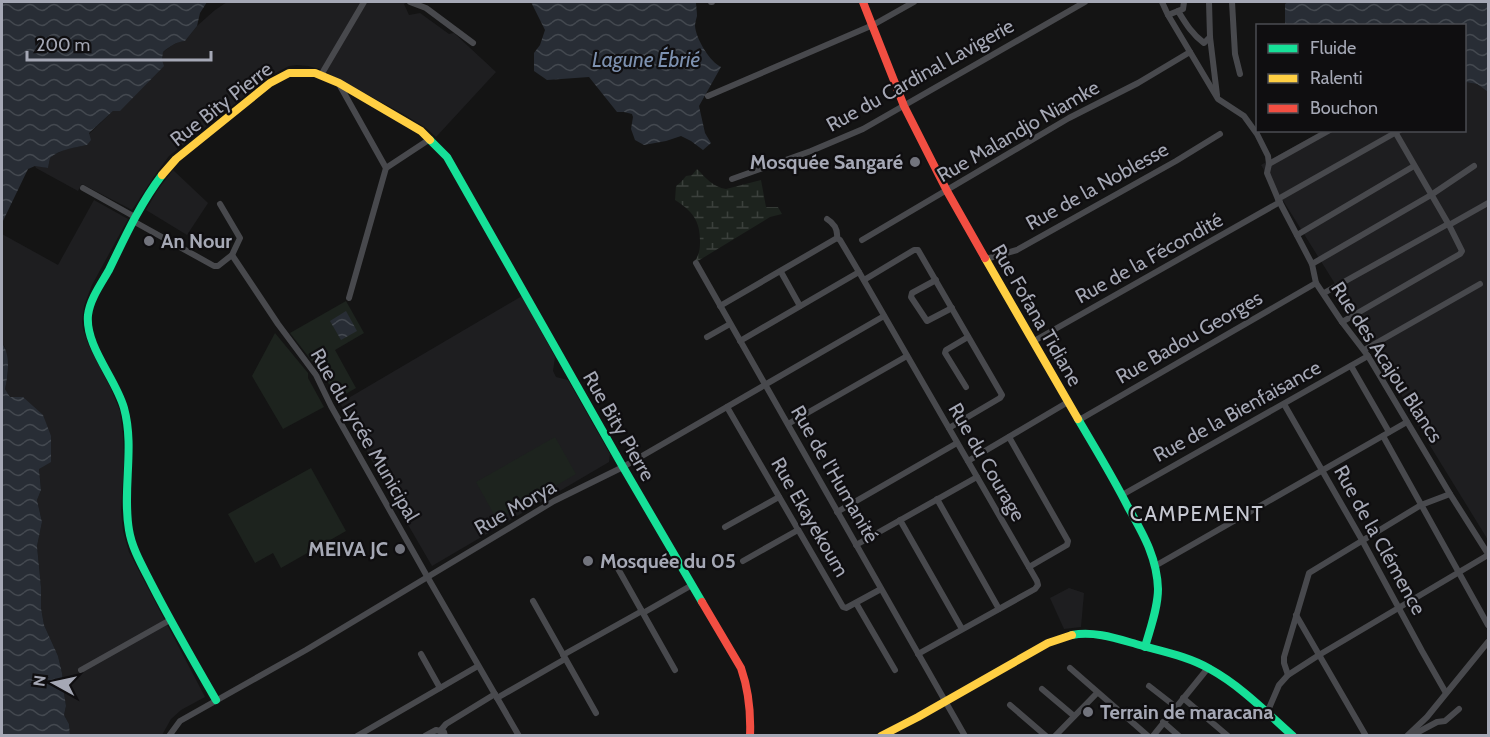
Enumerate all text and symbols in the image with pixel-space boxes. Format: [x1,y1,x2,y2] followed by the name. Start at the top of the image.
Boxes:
[822,13,1018,137] street label: Rue du Cardinal Lavigerie
[27,24,212,62] scale bar
[1256,24,1466,132] legend
[36,34,90,56] text: 200 m
[1310,37,1356,59] text: Fluide
[592,46,700,72] water label: Lagune Ébrié
[165,57,277,151] street label: Rue Bity Pierre
[1310,67,1363,89] text: Ralenti
[933,75,1103,187] street label: Rue Malandjo Niamke
[1310,97,1378,119] text: Bouchon
[1022,137,1172,235] street label: Rue de la Noblesse
[750,150,903,174] place label: Mosquée Sangaré
[908,155,922,169] marker: Mosquée Sangaré
[1071,208,1227,308] street label: Rue de la Fécondité
[161,229,232,253] place label: An Nour
[142,234,156,248] marker: An Nour
[987,240,1087,390] street label: Rue Fofana Tidiane
[1326,277,1448,447] street label: Rue des Acajou Blancs
[1112,285,1266,389] street label: Rue Badou Georges
[306,344,425,526] street label: Rue du Lycée Municipal
[1149,355,1325,467] street label: Rue de la Bienfaisance
[578,367,660,485] street label: Rue Bity Pierre
[943,399,1031,525] street label: Rue du Courage
[786,401,884,547] street label: Rue de l'Humanité
[766,453,854,581] street label: Rue Ekayekoum
[1329,461,1431,619] street label: Rue de la Clémence
[470,474,560,540] street label: Rue Morya
[1130,501,1264,526] district label: CAMPEMENT
[308,537,388,561] place label: MEIVA JC
[393,542,407,556] marker: MEIVA JC
[600,549,736,573] place label: Mosquée du 05
[581,554,595,568] marker: Mosquée du 05
[24,653,84,713] north arrow
[29,674,50,688] text: N
[1100,700,1273,724] place label: Terrain de maracana
[1081,705,1095,719] marker: Terrain de maracana

